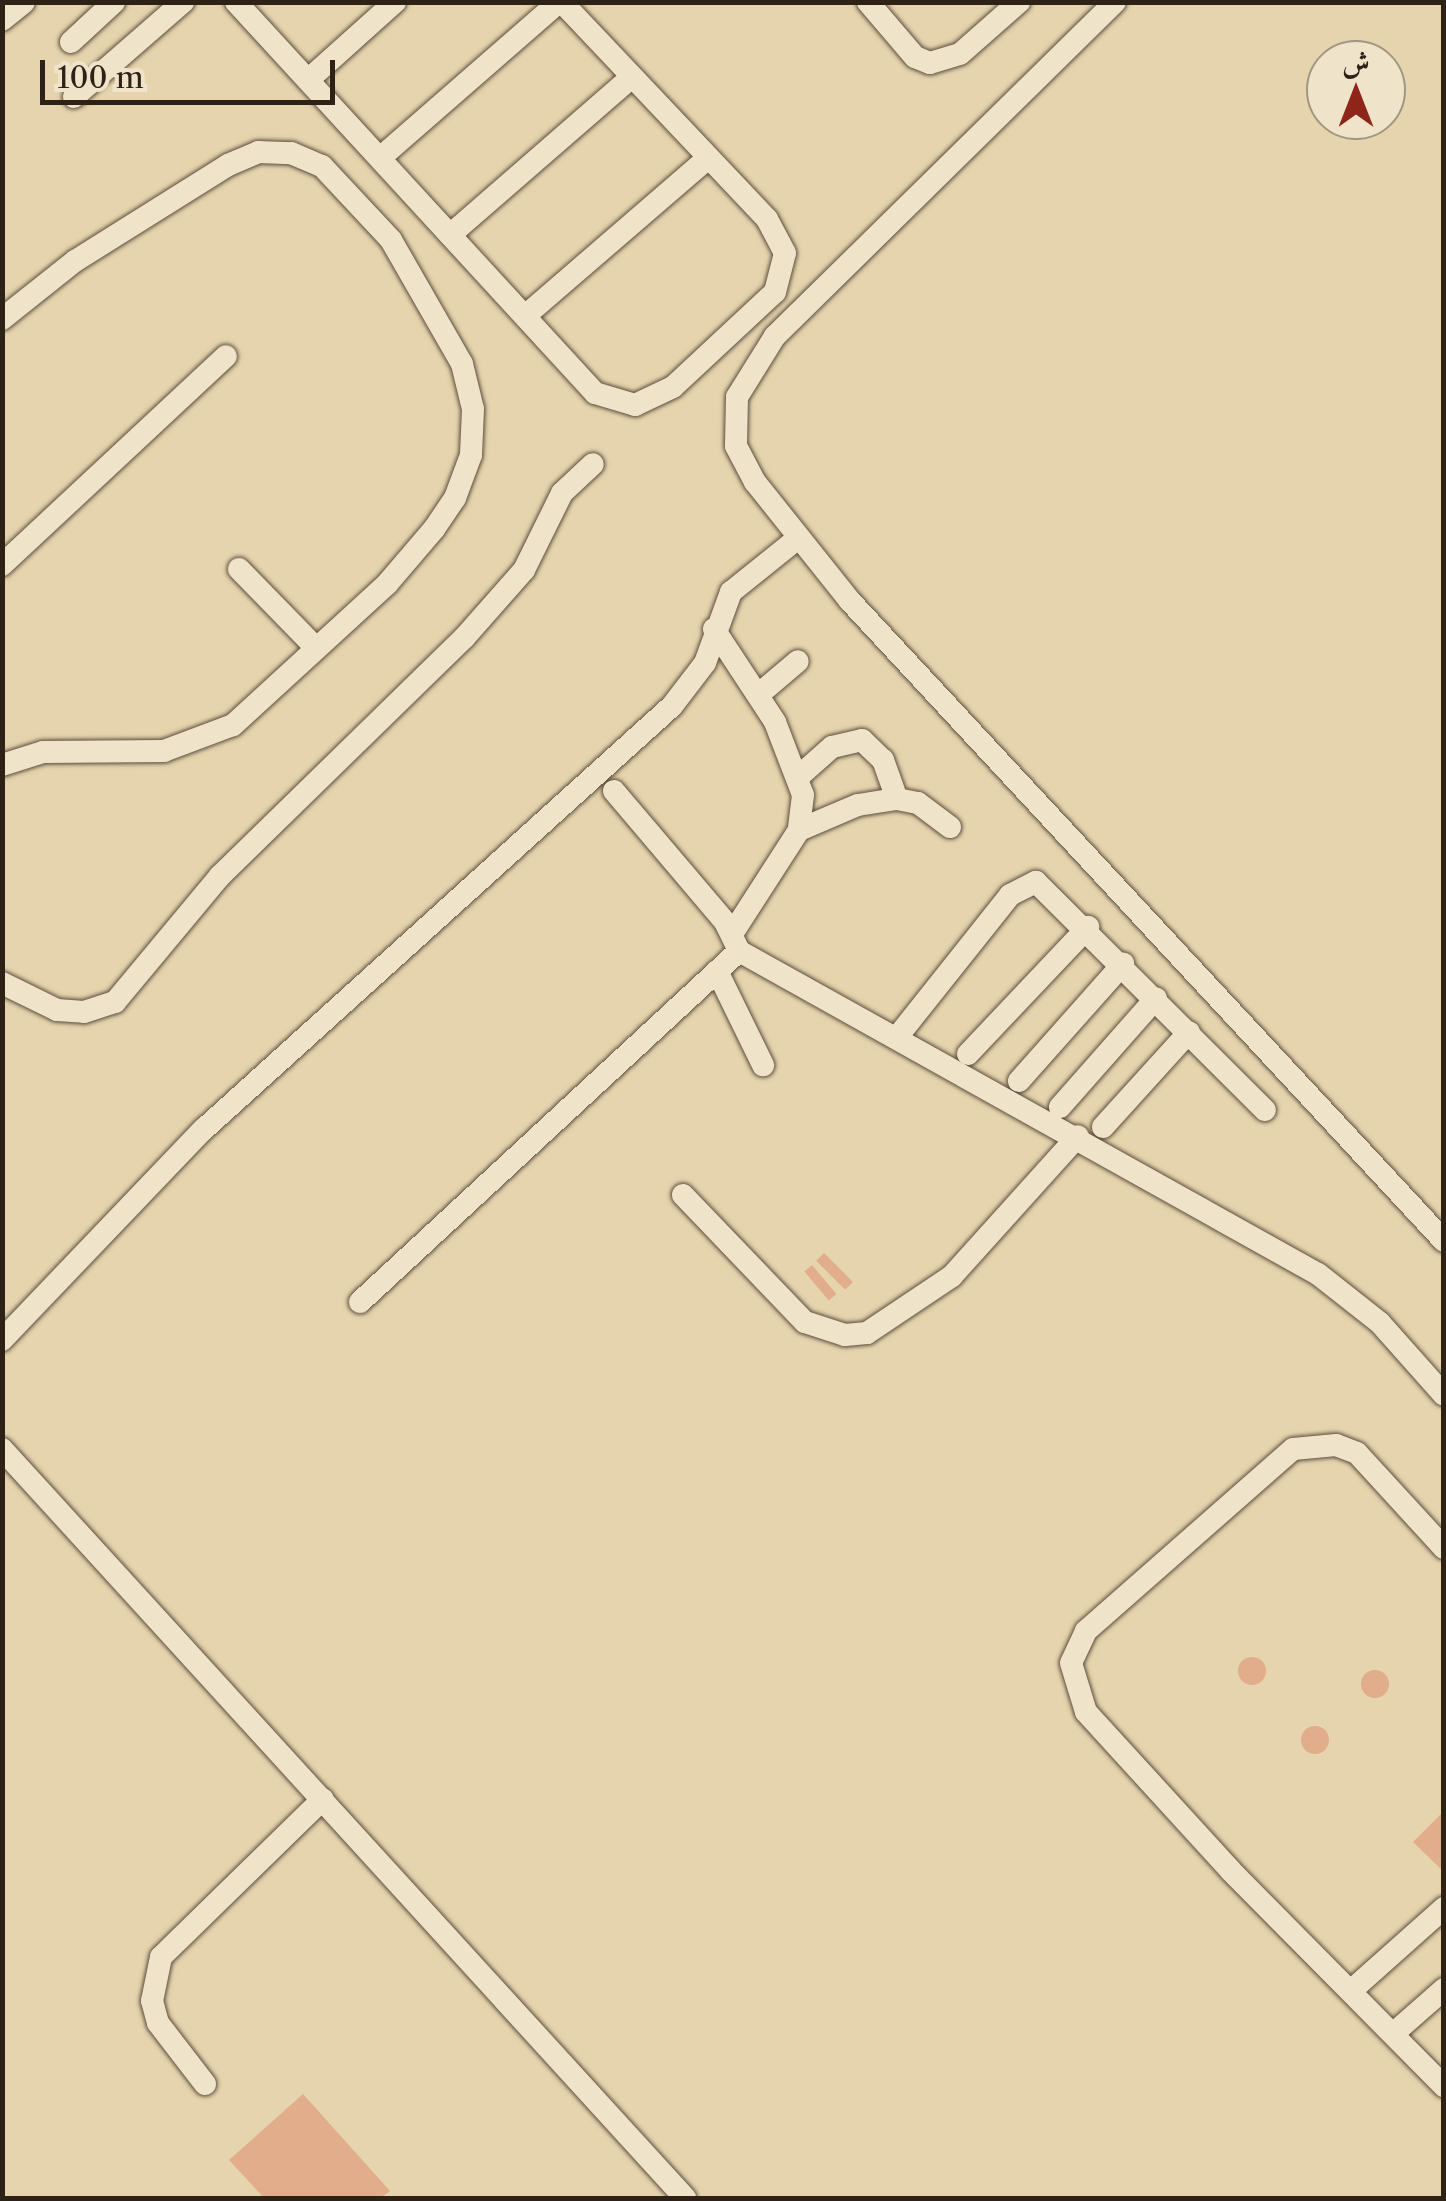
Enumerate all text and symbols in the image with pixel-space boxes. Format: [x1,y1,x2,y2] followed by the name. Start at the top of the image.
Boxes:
[45,40,340,102] scale bar
[1306,40,1406,140] north arrow
[1342,45,1370,79] text: ش
[57,59,144,96] text: 100 m

